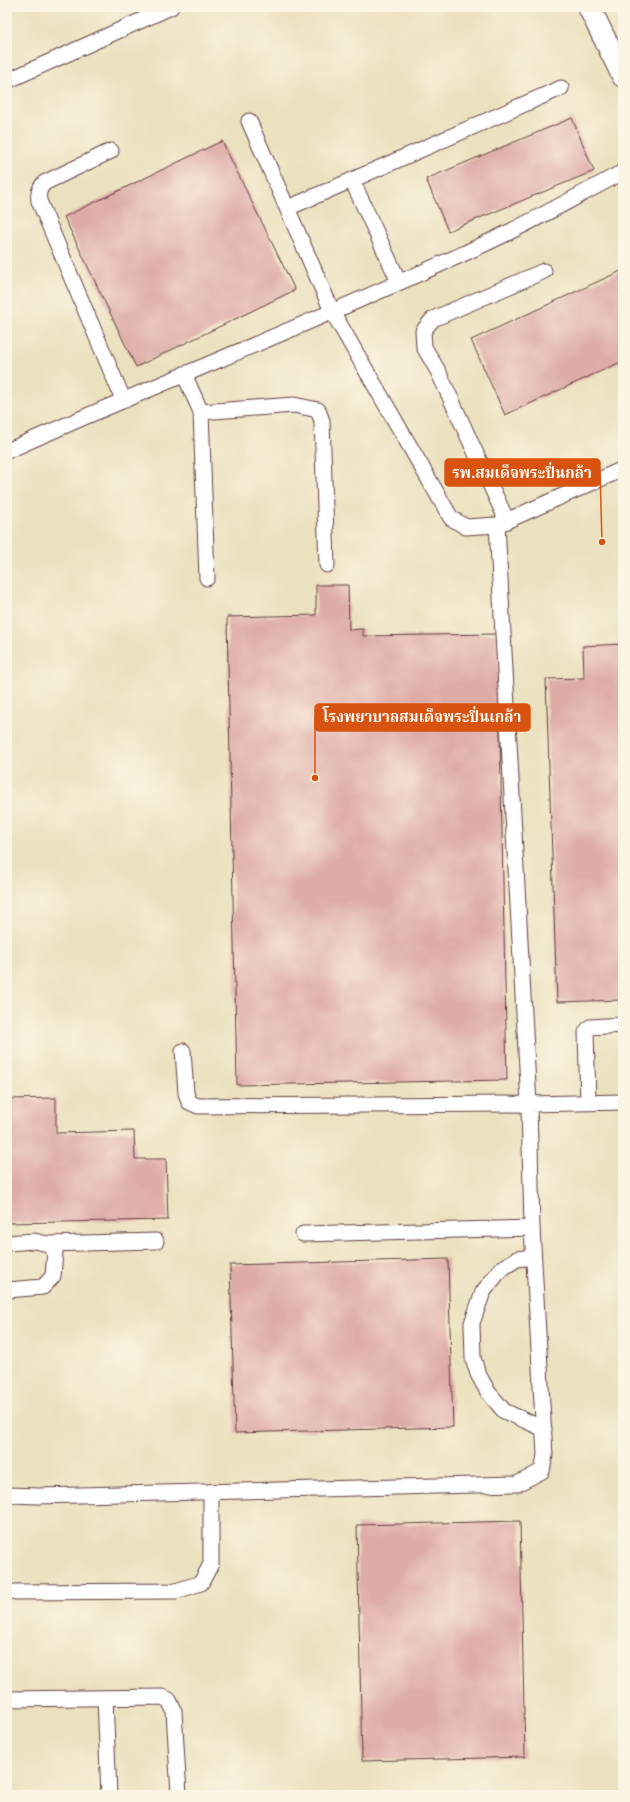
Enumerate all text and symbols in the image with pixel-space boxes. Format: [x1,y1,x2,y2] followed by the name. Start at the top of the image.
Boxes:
[445,459,600,486] callout: รพ.สมเด็จพระปิ่นกล้า
[452,462,592,483] text: รพ.สมเด็จพระปิ่นกล้า
[315,704,530,731] callout: โรงพยาบาลสมเด็จพระปิ่นเกล้า
[322,706,521,727] text: โรงพยาบาลสมเด็จพระปิ่นเกล้า

